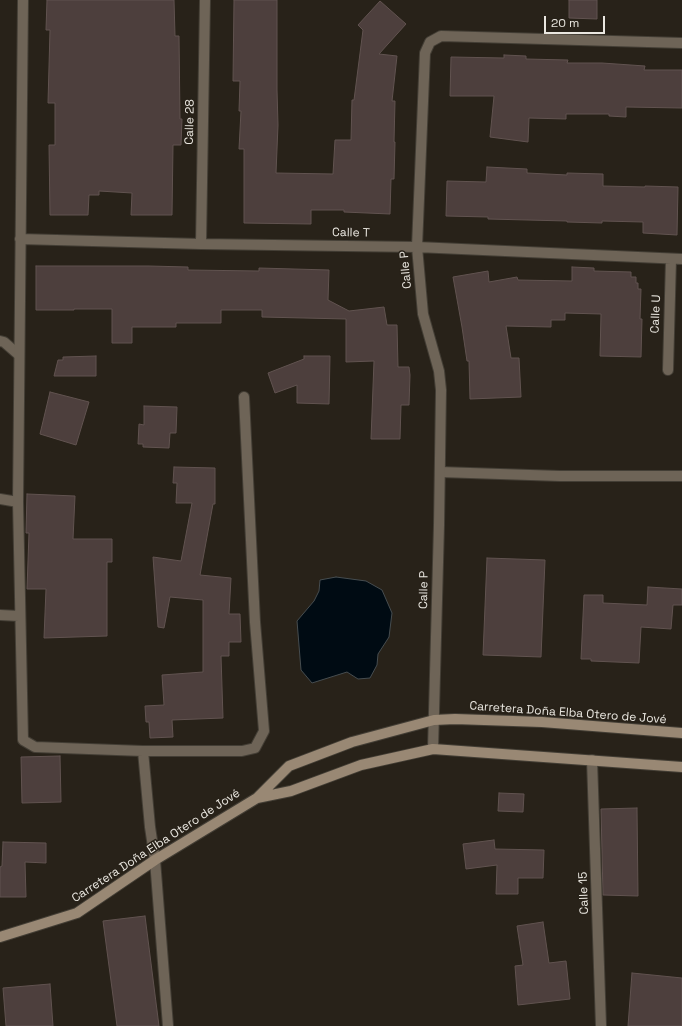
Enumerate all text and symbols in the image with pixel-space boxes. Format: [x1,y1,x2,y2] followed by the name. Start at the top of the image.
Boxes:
[546,8,607,34] scale bar
[551,15,579,31] text: 20 m
[182,99,198,145] street label: Calle 28
[332,225,370,241] street label: Calle T
[397,251,415,289] street label: Calle P
[648,294,664,334] street label: Calle U
[416,571,432,609] street label: Calle P
[469,699,667,727] street label: Carretera Doña Elba Otero de Jové
[69,786,243,906] street label: Carretera Doña Elba Otero de Jové
[576,871,592,915] street label: Calle 15

